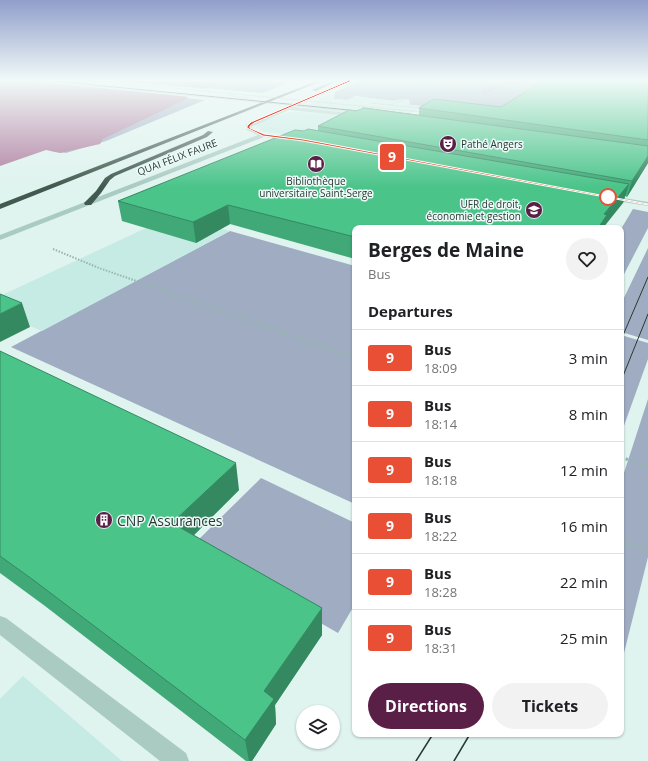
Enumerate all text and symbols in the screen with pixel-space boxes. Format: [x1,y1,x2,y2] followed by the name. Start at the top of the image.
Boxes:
[438,134,458,154] theatre icon: Pathé Angers
[135,135,219,179] street label: QUAI FÉLIX FAURE
[461,137,523,151] place label: Pathé Angers
[379,144,405,170] line badge: 9
[388,147,396,166] text: 9
[306,154,326,174] library icon: Bibliothèque universitaire Saint-Serge
[259,174,373,200] place label: Bibliothèque universitaire Saint-Serge
[599,188,617,206] unlabelled marker
[427,197,521,223] place label: UFR de droit, économie et gestion
[524,200,544,220] school or university icon: UFR de droit, économie et gestion
[368,237,524,263] text: Berges de Maine
[566,238,608,280] button: heart
[368,265,391,283] text: Bus
[368,301,453,321] text: Departures
[424,339,451,359] text: Bus
[386,348,394,367] text: 9
[569,348,608,368] text: 3 min
[424,359,457,377] text: 18:09
[424,395,451,415] text: Bus
[386,404,394,423] text: 9
[569,404,608,424] text: 8 min
[424,415,457,433] text: 18:14
[424,451,451,471] text: Bus
[386,460,394,479] text: 9
[560,460,608,480] text: 12 min
[424,471,457,489] text: 18:18
[424,507,451,527] text: Bus
[94,510,114,530] building icon: CNP Assurances
[117,511,223,530] place label: CNP Assurances
[386,516,394,535] text: 9
[560,516,608,536] text: 16 min
[424,527,457,545] text: 18:22
[424,563,451,583] text: Bus
[386,572,394,591] text: 9
[560,572,608,592] text: 22 min
[424,583,457,601] text: 18:28
[424,619,451,639] text: Bus
[386,628,394,647] text: 9
[560,628,608,648] text: 25 min
[424,639,457,657] text: 18:31
[368,683,484,729] button: Directions
[492,683,608,729] button: Tickets
[296,705,340,749] map controls
[296,705,340,749] button: layers

